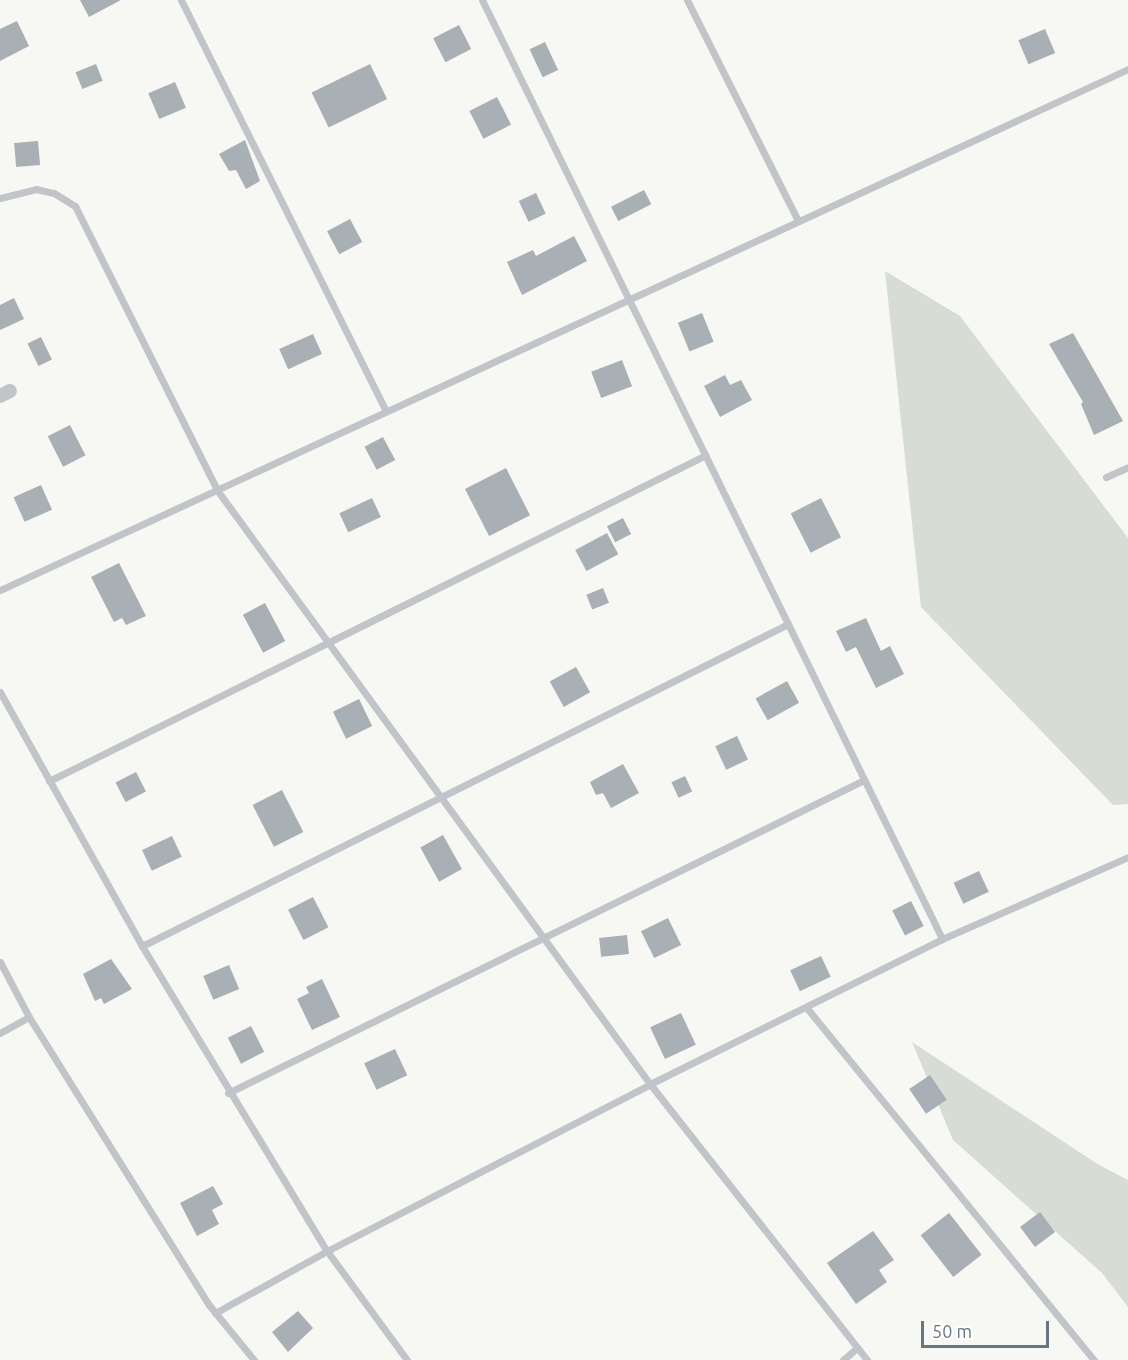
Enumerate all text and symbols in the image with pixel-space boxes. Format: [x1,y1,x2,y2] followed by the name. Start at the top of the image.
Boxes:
[924,1309,1052,1347] scale bar
[932,1321,972,1341] text: 50 m

